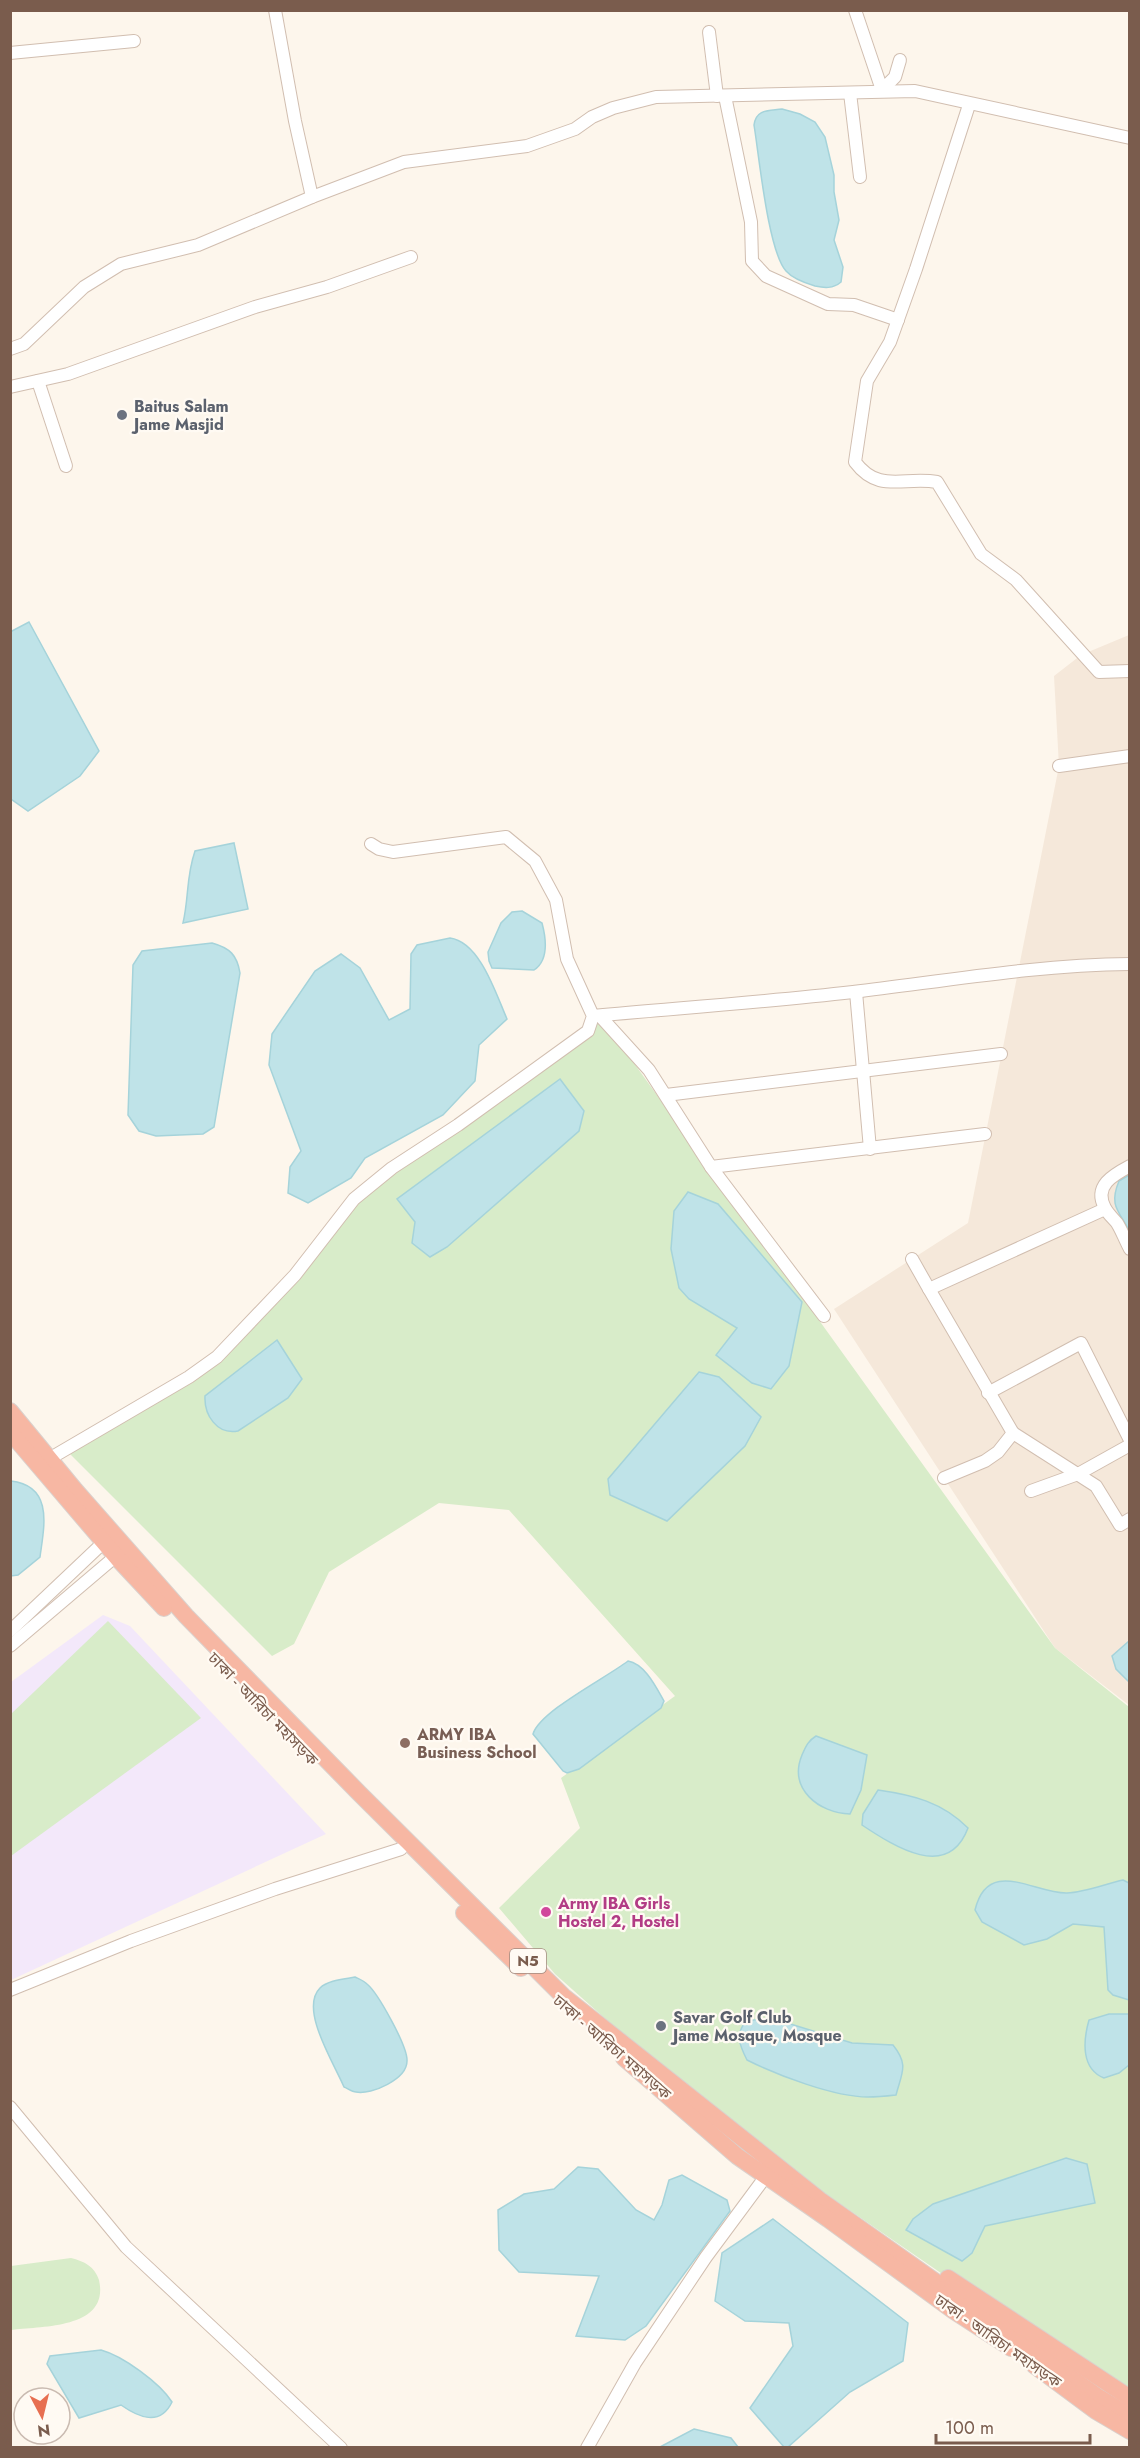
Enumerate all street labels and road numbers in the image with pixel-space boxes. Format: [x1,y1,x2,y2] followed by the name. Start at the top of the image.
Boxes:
[202,1646,324,1772] street label: ঢাকা - আরিচা মহাসড়ক
[510,1949,546,1973] road number: N5
[547,1988,677,2106] street label: ঢাকা - আরিচা মহাসড়ক
[929,2288,1067,2394] street label: ঢাকা - আরিচা মহাসড়ক

